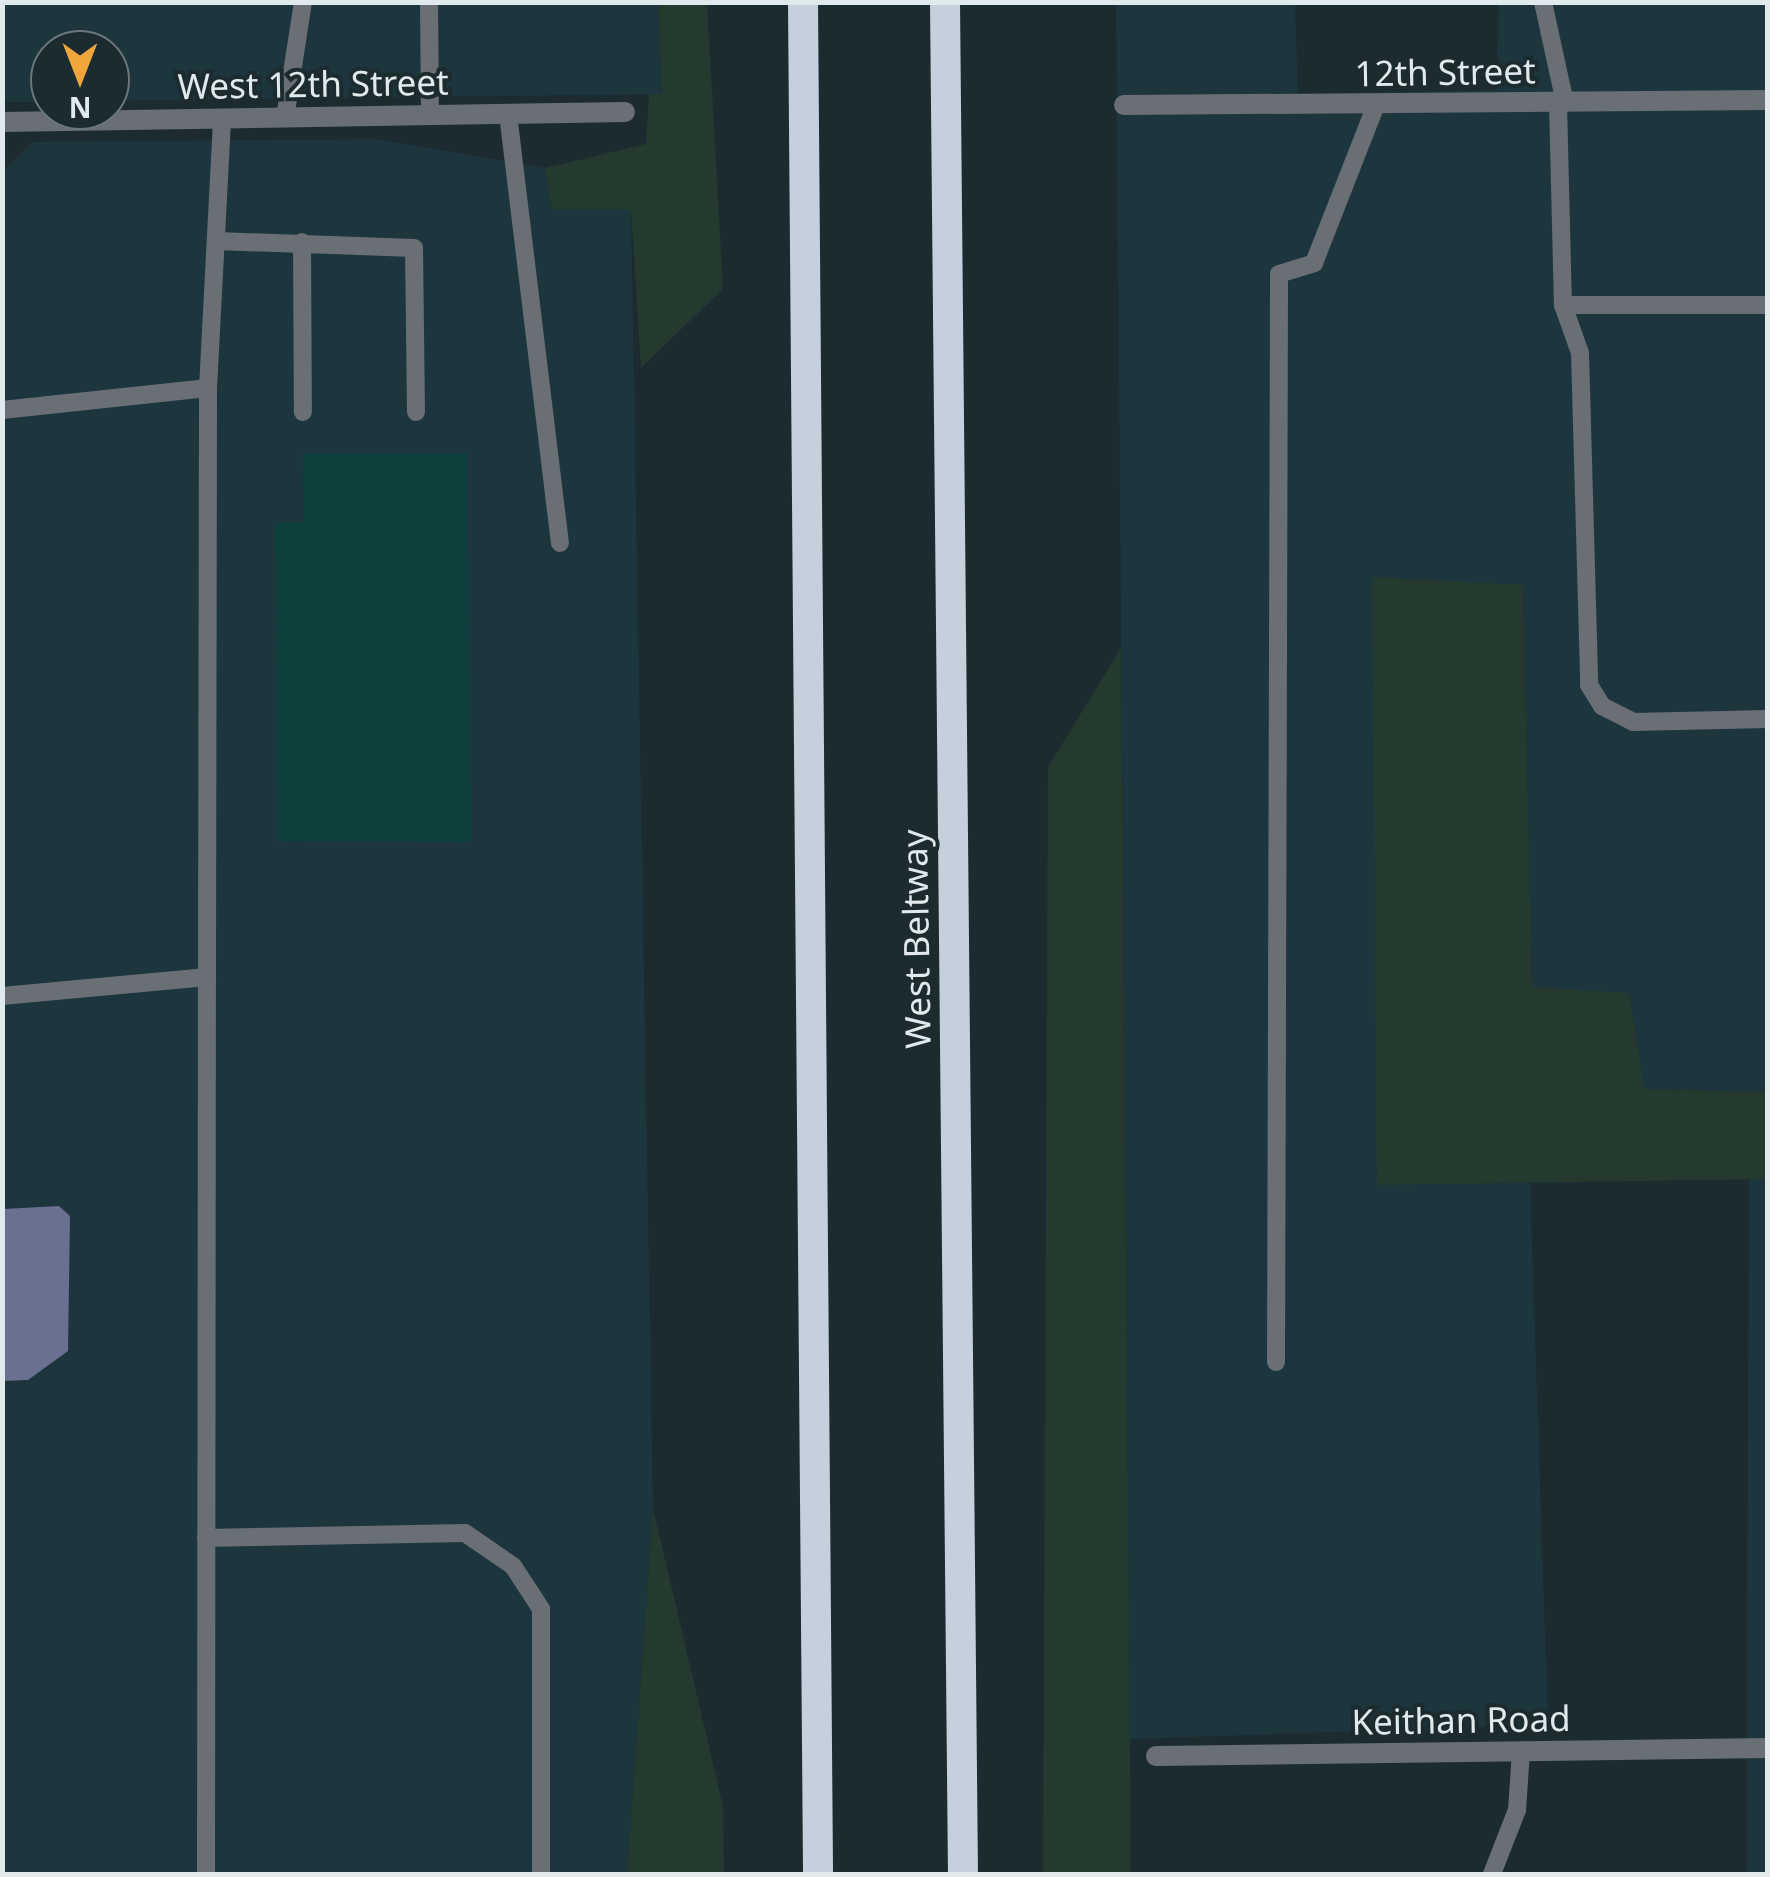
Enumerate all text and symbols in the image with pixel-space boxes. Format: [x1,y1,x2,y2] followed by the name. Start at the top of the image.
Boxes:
[30,30,130,130] north arrow
[1354,49,1536,95] street label: 12th Street
[177,61,449,107] street label: West 12th Street
[69,89,91,127] text: N
[893,829,939,1049] street label: West Beltway
[1351,1697,1571,1743] street label: Keithan Road

